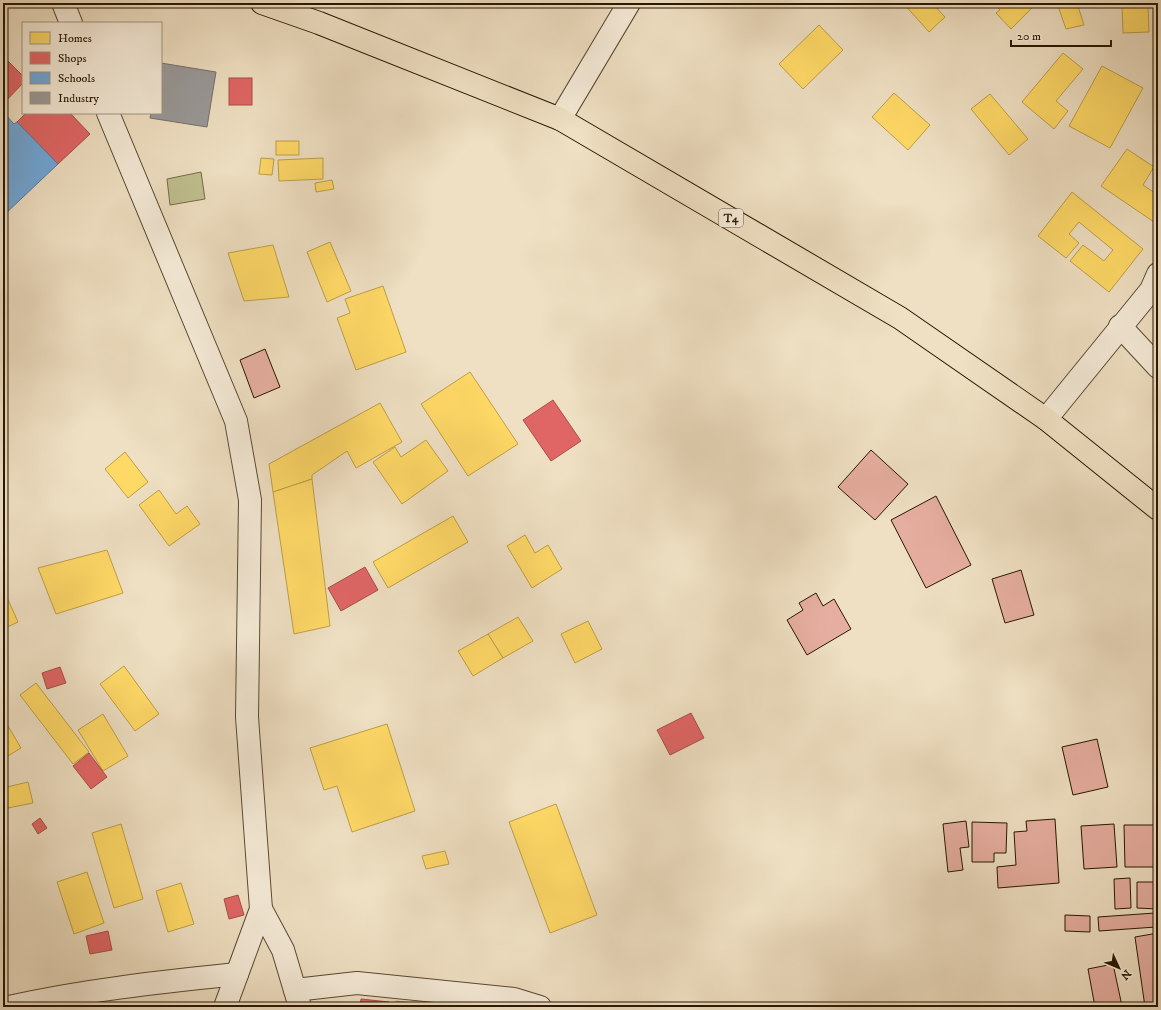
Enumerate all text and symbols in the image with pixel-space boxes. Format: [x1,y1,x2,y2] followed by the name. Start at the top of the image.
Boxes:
[22,22,162,114] legend
[1011,22,1111,48] scale bar
[1017,29,1041,44] text: 20 m
[58,31,92,46] text: Homes
[58,51,86,66] text: Shops
[58,71,95,86] text: Schools
[58,91,99,106] text: Industry
[719,209,743,227] road number: T4
[1099,948,1139,988] north arrow
[1117,966,1134,982] text: N

